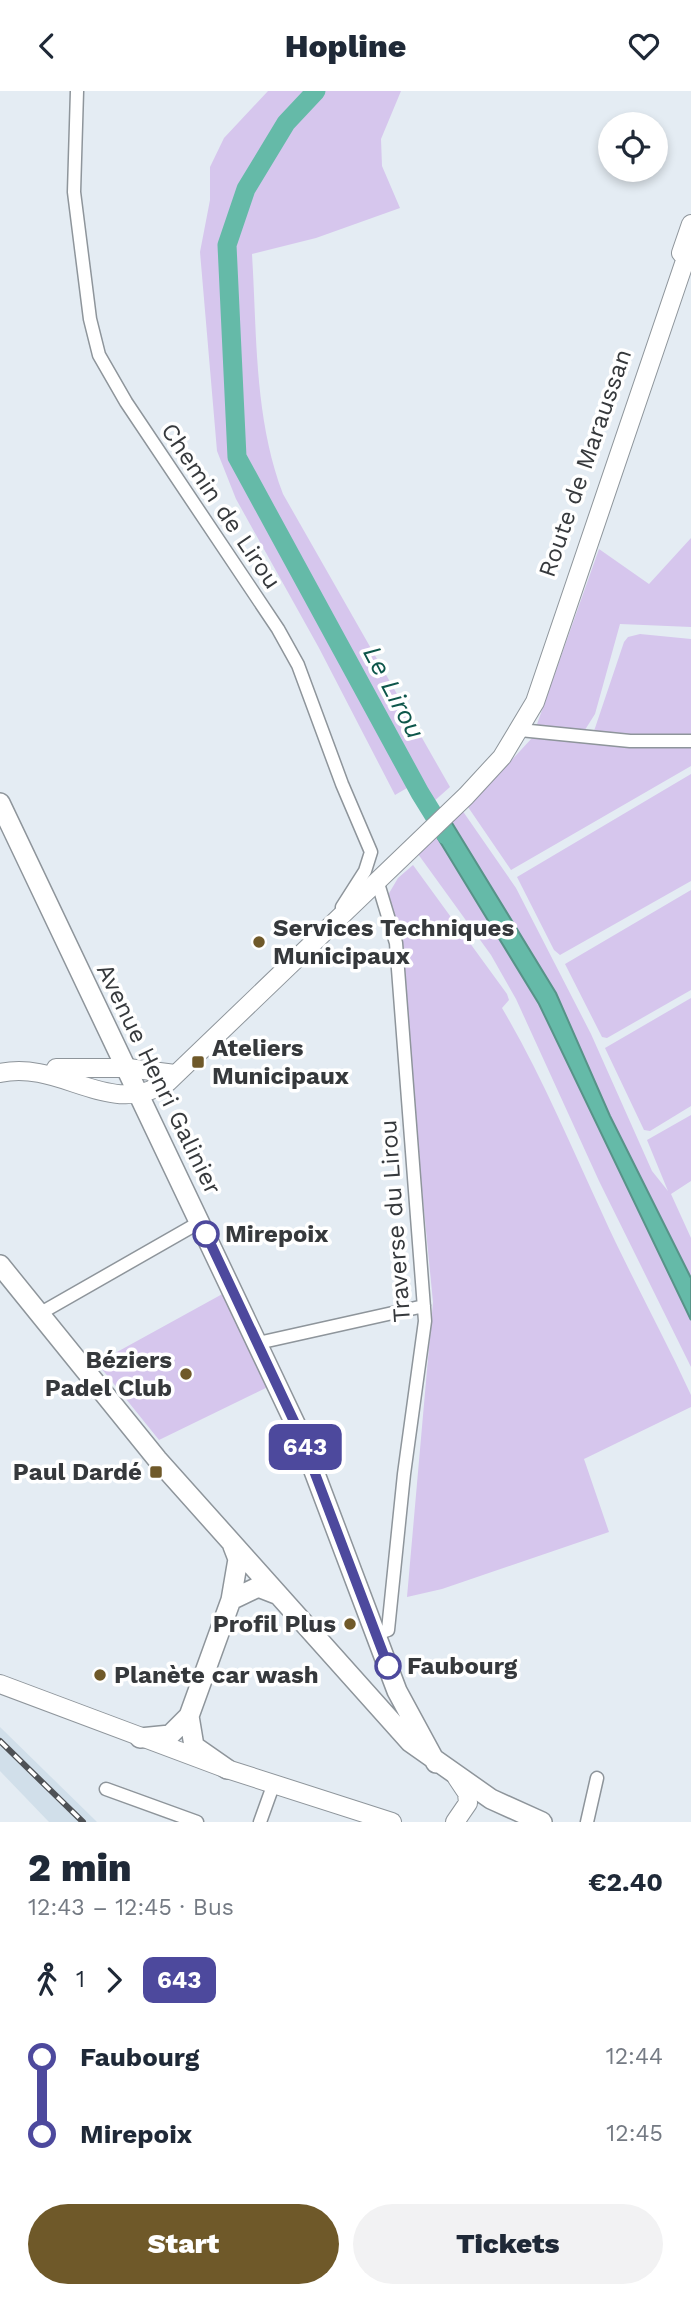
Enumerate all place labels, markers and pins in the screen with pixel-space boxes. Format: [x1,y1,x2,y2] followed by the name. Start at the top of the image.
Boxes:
[273,914,514,970] place label: Services Techniques Municipaux
[251,934,267,950] marker: Services Techniques Municipaux
[212,1034,349,1090] place label: Ateliers Municipaux
[190,1054,206,1070] marker: Ateliers Municipaux
[225,1220,328,1248] place label: Mirepoix
[193,1221,219,1247] marker: Mirepoix
[45,1346,172,1402] place label: Béziers Padel Club
[178,1366,194,1382] marker: Béziers Padel Club
[13,1458,142,1486] place label: Paul Dardé
[148,1464,164,1480] marker: Paul Dardé
[213,1610,336,1638] place label: Profil Plus
[342,1616,358,1632] marker: Profil Plus
[407,1652,518,1680] place label: Faubourg
[375,1653,401,1679] marker: Faubourg
[114,1661,319,1689] place label: Planète car wash
[92,1667,108,1683] marker: Planète car wash

